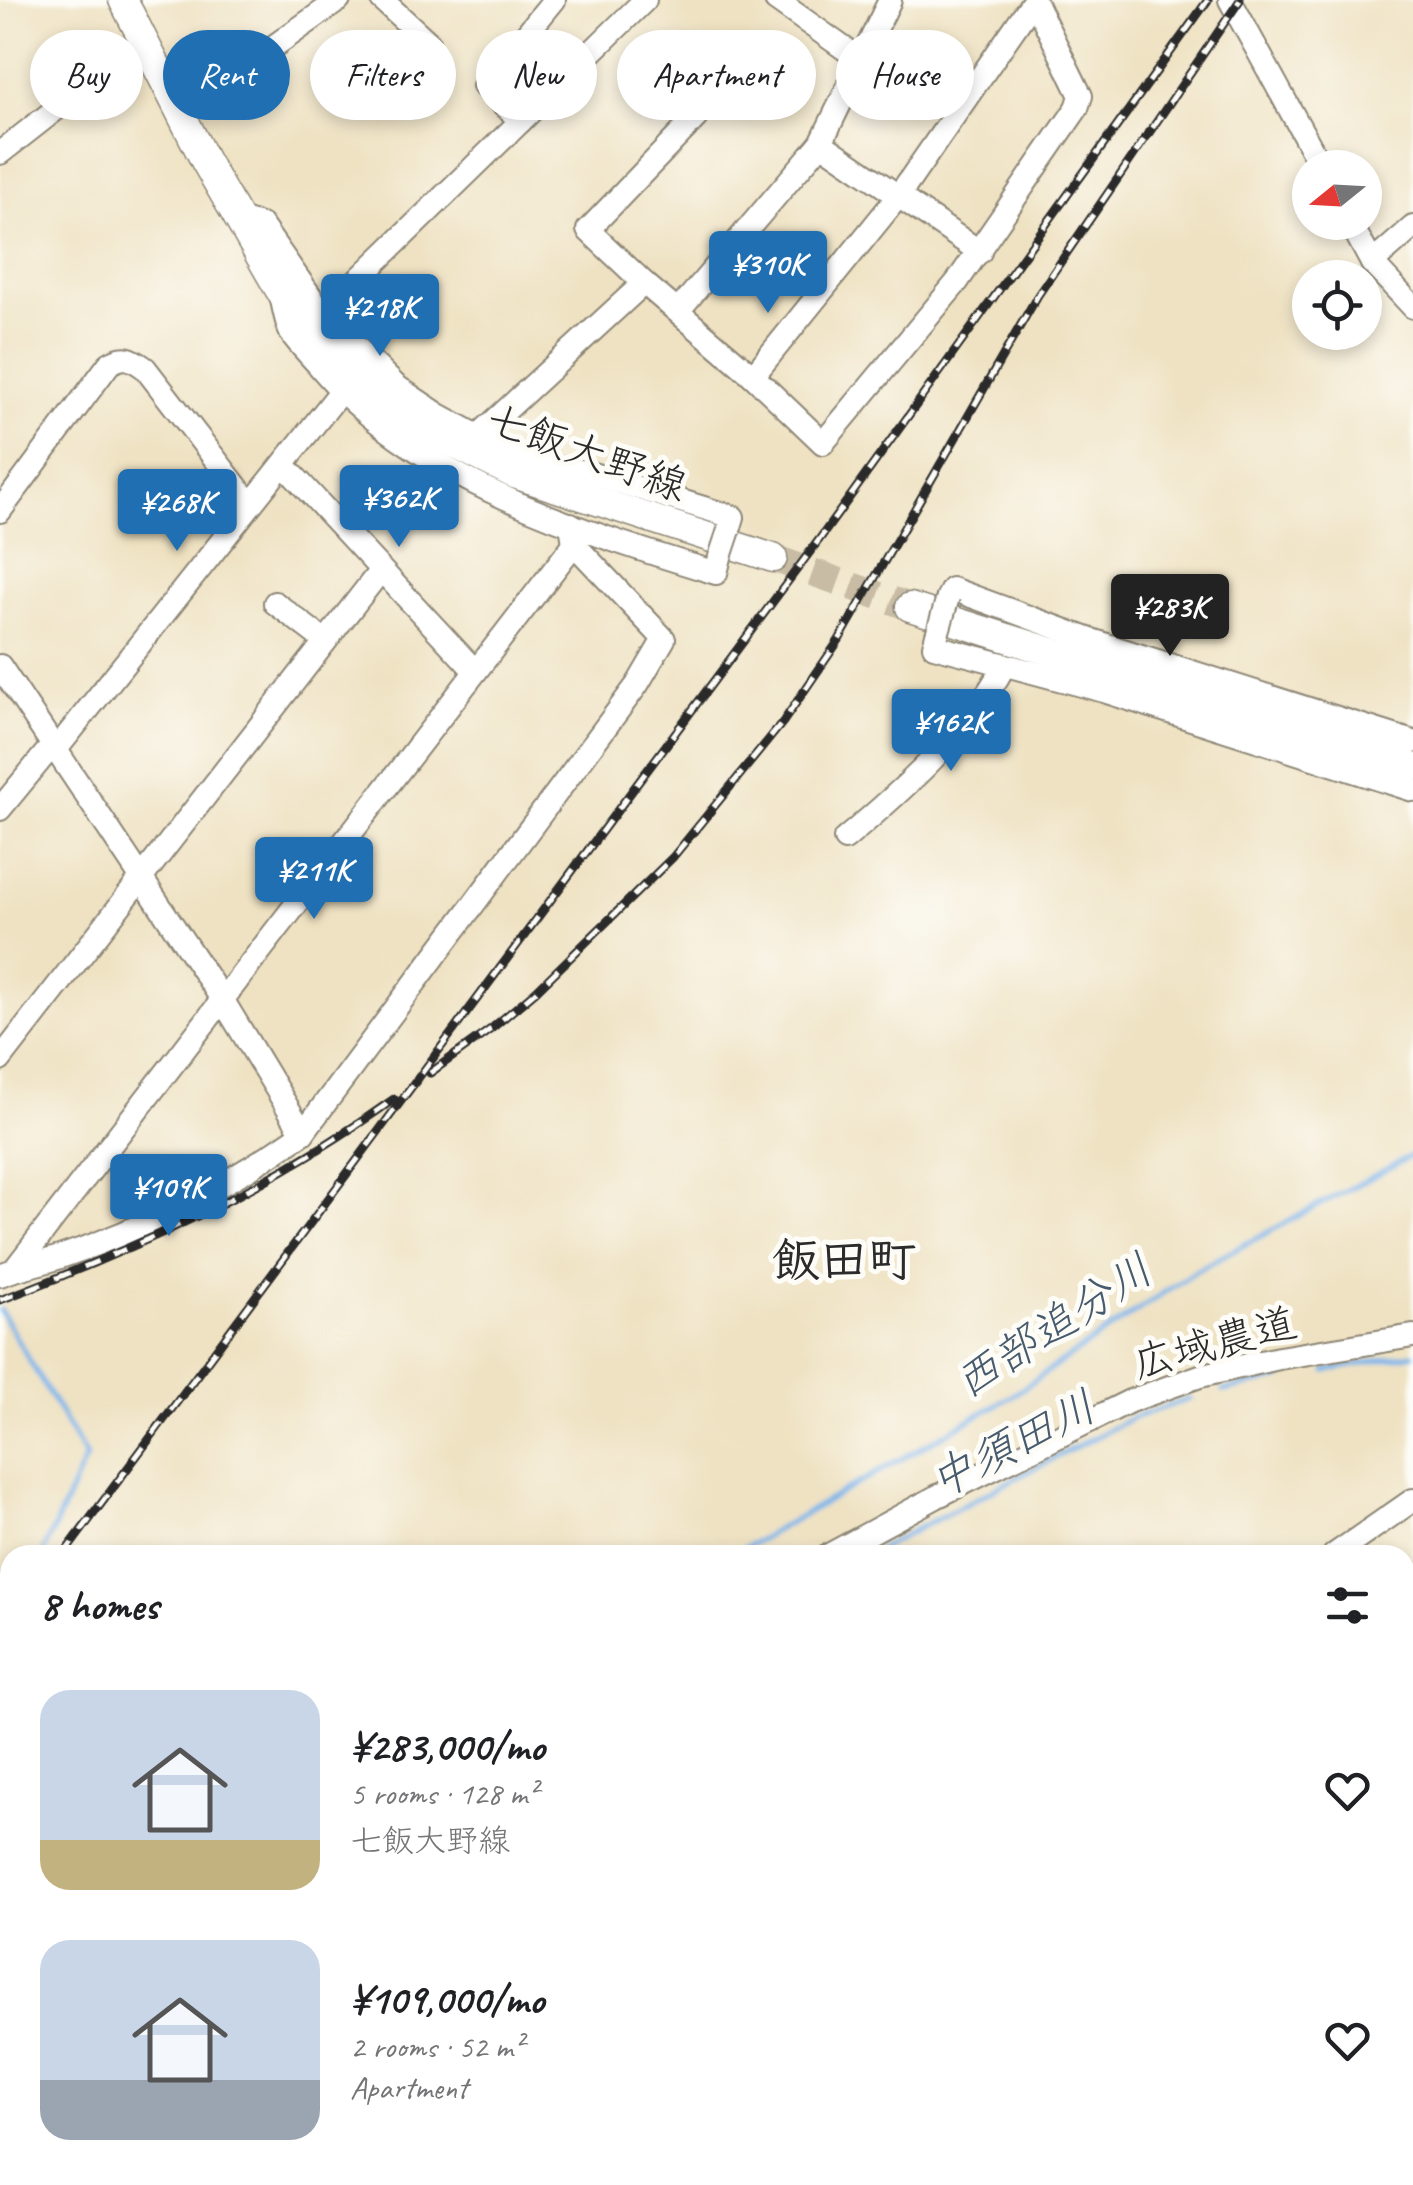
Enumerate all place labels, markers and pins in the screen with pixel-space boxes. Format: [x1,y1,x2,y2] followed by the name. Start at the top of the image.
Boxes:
[698,231,838,316] pin: ¥310K
[310,274,450,359] pin: ¥218K
[329,465,469,550] pin: ¥362K
[107,469,247,554] pin: ¥268K
[1100,574,1240,659] pin: ¥283K
[881,689,1021,774] pin: ¥162K
[244,837,384,922] pin: ¥211K
[99,1154,239,1239] pin: ¥109K

